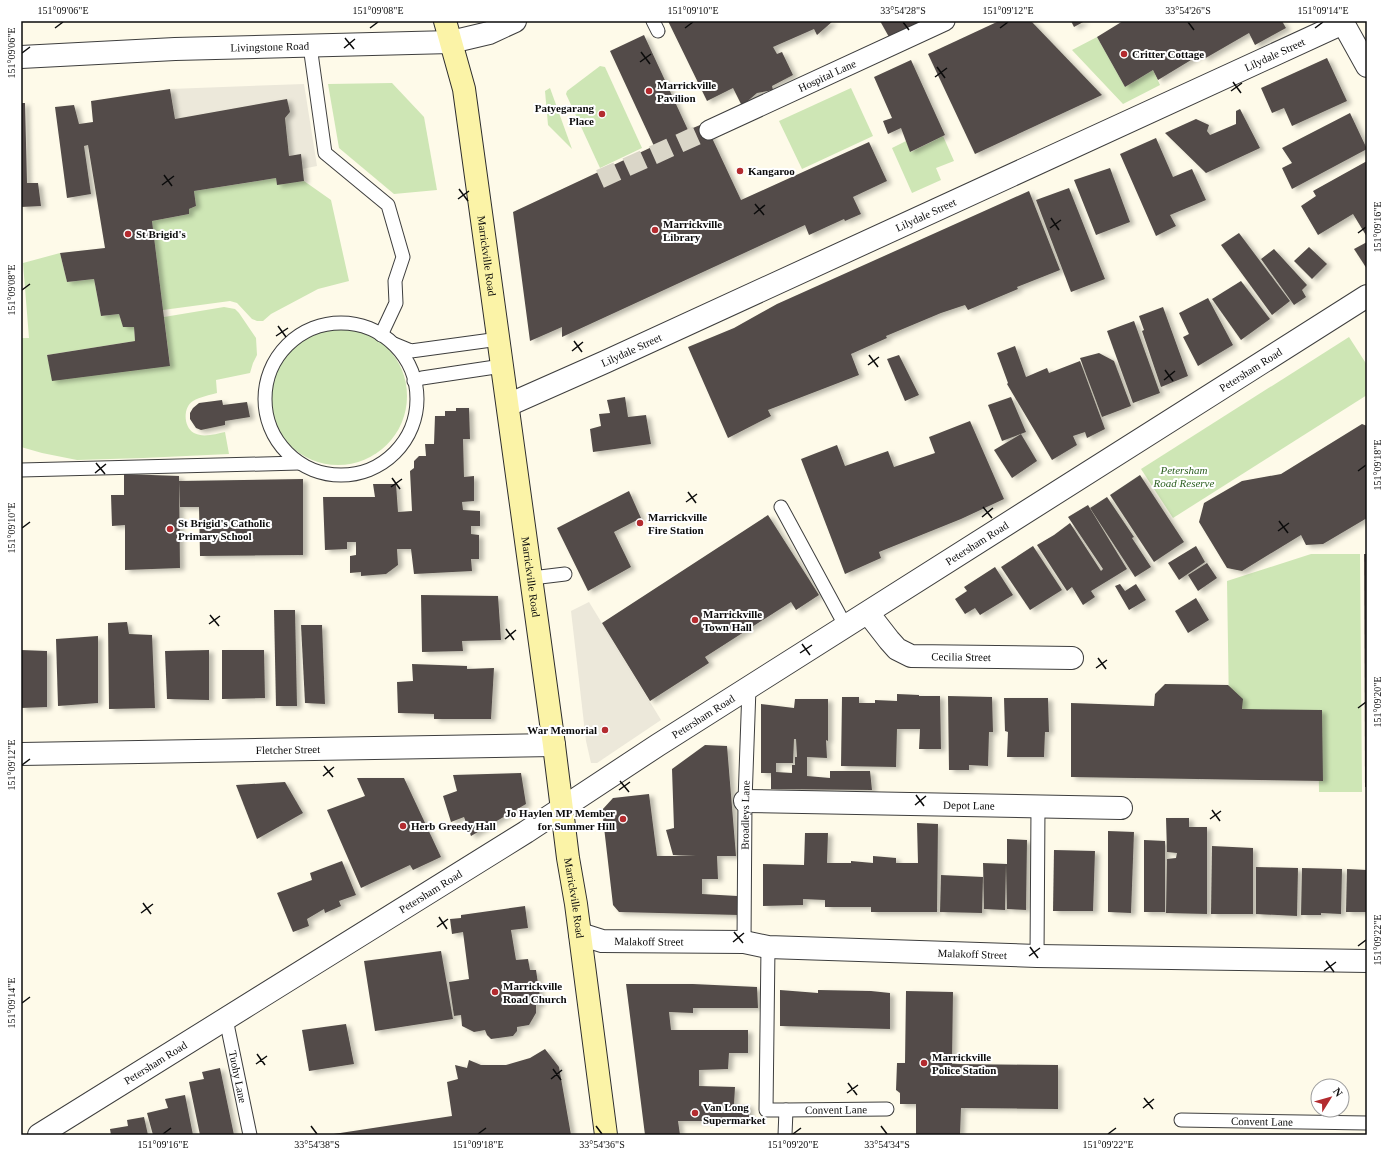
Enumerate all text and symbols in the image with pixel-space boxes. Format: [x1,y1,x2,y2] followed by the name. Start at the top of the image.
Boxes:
[38,5,89,16] text: 151°09'06"E
[353,5,404,16] text: 151°09'08"E
[668,5,719,16] text: 151°09'10"E
[880,5,926,16] text: 33°54'28"S
[983,5,1034,16] text: 151°09'12"E
[1165,5,1211,16] text: 33°54'26"S
[1298,5,1349,16] text: 151°09'14"E
[6,28,17,79] text: 151°09'06"E
[1243,35,1307,73] street label: Lilydale Street
[230,40,310,54] street label: Livingstone Road
[1132,48,1204,60] place label: Critter Cottage
[1119,49,1129,59] marker: Critter Cottage
[796,57,858,94] street label: Hospital Lane
[657,79,716,104] place label: Marrickville Pavilion
[644,86,654,96] marker: Marrickville Pavilion
[535,102,594,127] place label: Patyegarang Place
[597,109,607,119] marker: Patyegarang Place
[748,165,795,177] place label: Kangaroo
[735,166,745,176] marker: Kangaroo
[894,196,958,234] street label: Lilydale Street
[1372,202,1383,253] text: 151°09'16"E
[475,215,498,297] street label: Marrickville Road
[663,218,722,243] place label: Marrickville Library
[650,225,660,235] marker: Marrickville Library
[136,228,187,240] place label: St Brigid's
[123,229,133,239] marker: St Brigid's
[6,265,17,316] text: 151°09'08"E
[599,331,663,369] street label: Lilydale Street
[1217,345,1285,394] street label: Petersham Road
[1372,440,1383,491] text: 151°09'18"E
[1153,464,1215,489] park label: Petersham Road Reserve
[6,503,17,554] text: 151°09'10"E
[648,511,707,536] place label: Marrickville Fire Station
[178,517,270,542] place label: St Brigid's Catholic Primary School
[635,518,645,528] marker: Marrickville Fire Station
[943,519,1011,567] street label: Petersham Road
[165,524,175,534] marker: St Brigid's Catholic Primary School
[519,536,542,618] street label: Marrickville Road
[703,608,762,633] place label: Marrickville Town Hall
[690,615,700,625] marker: Marrickville Town Hall
[931,650,991,663] street label: Cecilia Street
[1372,677,1383,728] text: 151°09'20"E
[670,692,737,741] street label: Petersham Road
[527,724,597,736] place label: War Memorial
[600,725,610,735] marker: War Memorial
[6,740,17,791] text: 151°09'12"E
[256,743,320,756] street label: Fletcher Street
[739,780,752,850] street label: Broadleys Lane
[943,799,995,812] street label: Depot Lane
[505,807,615,832] place label: Jo Haylen MP Member for Summer Hill
[618,814,628,824] marker: Jo Haylen MP Member for Summer Hill
[411,820,496,832] place label: Herb Greedy Hall
[398,821,408,831] marker: Herb Greedy Hall
[562,857,586,939] street label: Marrickville Road
[397,867,465,916] street label: Petersham Road
[1372,915,1383,966] text: 151°09'22"E
[614,935,684,948] street label: Malakoff Street
[937,947,1007,961] street label: Malakoff Street
[6,978,17,1029] text: 151°09'14"E
[503,980,567,1005] place label: Marrickville Road Church
[490,987,500,997] marker: Marrickville Road Church
[122,1038,189,1087] street label: Petersham Road
[227,1050,249,1104] street label: Tuohy Lane
[932,1051,996,1076] place label: Marrickville Police Station
[919,1058,929,1068] marker: Marrickville Police Station
[1310,1078,1350,1118] north arrow
[1331,1085,1345,1099] text: N
[703,1101,766,1126] place label: Van Long Supermarket
[805,1103,867,1116] street label: Convent Lane
[690,1108,700,1118] marker: Van Long Supermarket
[1231,1115,1293,1128] street label: Convent Lane
[138,1139,189,1150] text: 151°09'16"E
[294,1139,340,1150] text: 33°54'38"S
[453,1139,504,1150] text: 151°09'18"E
[579,1139,625,1150] text: 33°54'36"S
[768,1139,819,1150] text: 151°09'20"E
[864,1139,910,1150] text: 33°54'34"S
[1083,1139,1134,1150] text: 151°09'22"E

